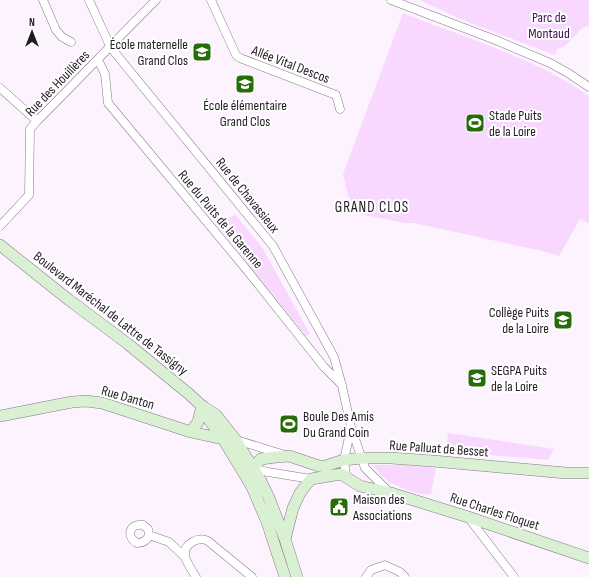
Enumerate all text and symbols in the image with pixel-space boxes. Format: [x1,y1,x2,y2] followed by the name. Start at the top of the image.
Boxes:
[528,9,570,42] park label: Parc de Montaud
[12,12,52,52] north arrow
[29,16,35,29] text: N
[110,36,188,69] place label: École maternelle Grand Clos
[191,41,213,63] school or university icon: École maternelle Grand Clos
[249,41,332,87] street label: Allée Vital Descos
[22,47,93,120] street label: Rue des Houillères
[234,73,256,95] school or university icon: École élémentaire Grand Clos
[203,97,287,130] place label: École élémentaire Grand Clos
[489,107,542,140] place label: Stade Puits de la Loire
[464,112,486,134] sports icon: Stade Puits de la Loire
[212,154,284,237] street label: Rue de Chavassieux
[175,167,267,272] street label: Rue du Puits de la Garenne
[335,198,409,217] district label: GRAND CLOS
[30,248,192,379] street label: Boulevard Maréchal de Lattre de Tassigny
[489,304,549,337] place label: Collège Puits de la Loire
[552,309,574,331] school or university icon: Collège Puits de la Loire
[491,362,547,395] place label: SEGPA Puits de la Loire
[466,367,488,389] school or university icon: SEGPA Puits de la Loire
[99,382,156,413] street label: Rue Danton
[303,408,374,441] place label: Boule Des Amis Du Grand Coin
[278,413,300,435] sports icon: Boule Des Amis Du Grand Coin
[389,437,489,460] street label: Rue Palluat de Besset
[448,489,542,534] street label: Rue Charles Floquet
[352,491,412,524] place label: Maison des Associations
[328,496,350,518] public building icon: Maison des Associations

